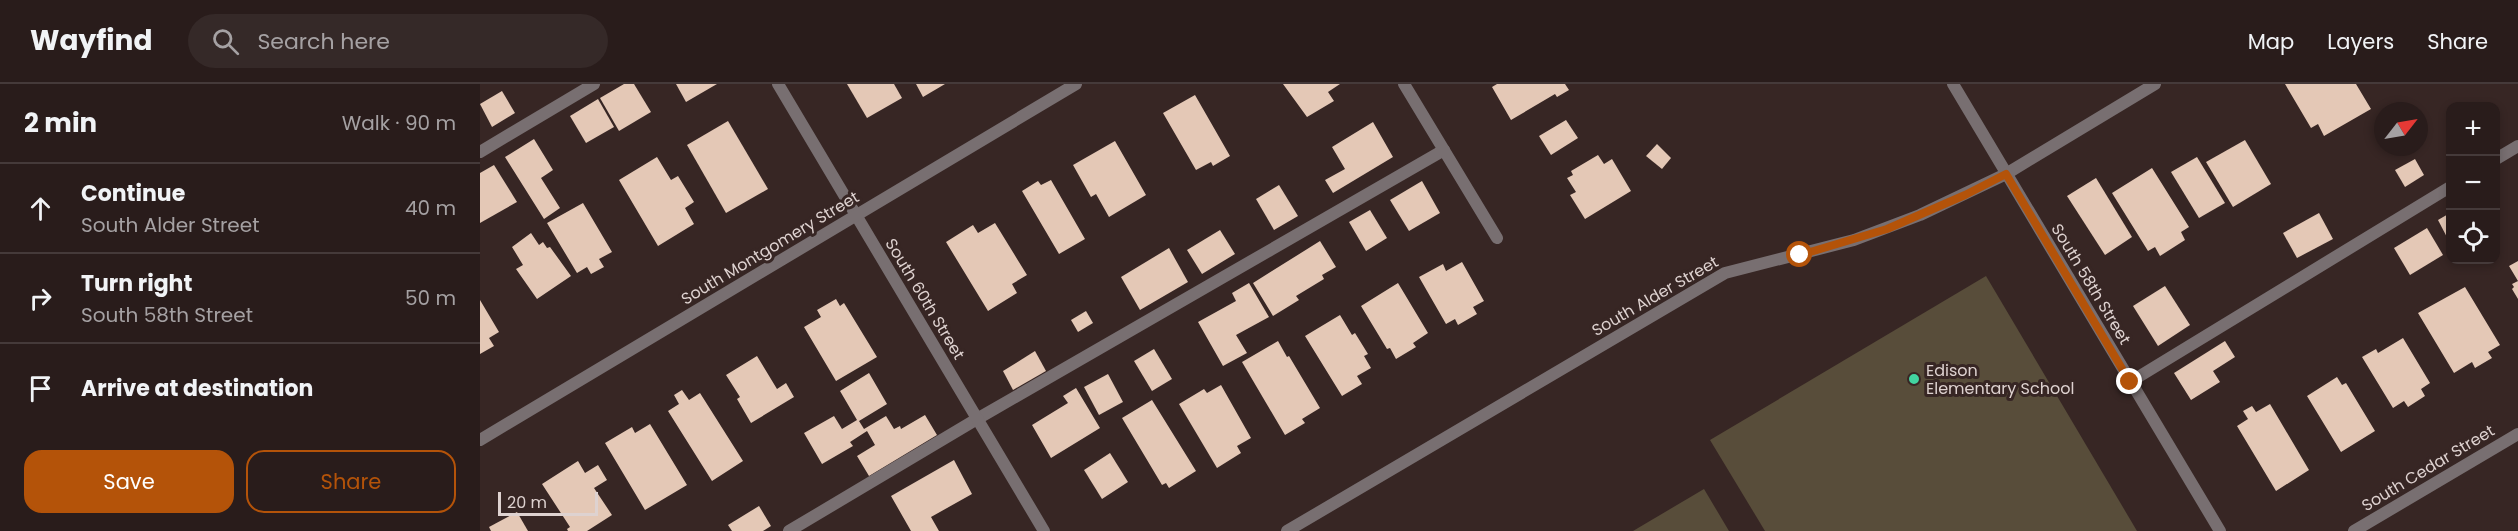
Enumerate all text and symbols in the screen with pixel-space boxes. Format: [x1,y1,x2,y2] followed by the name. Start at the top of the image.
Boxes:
[188,14,608,68] search box
[30,21,152,60] text: Wayfind
[209,25,242,58] icon: search
[257,26,390,57] text: Search here
[2248,27,2294,56] text: Map
[2327,27,2394,56] text: Layers
[2427,27,2488,56] text: Share
[2374,102,2428,156] north arrow
[2446,102,2500,264] map controls
[2446,102,2500,156] button: +
[24,105,97,141] text: 2 min
[342,109,456,137] text: Walk · 90 m
[2446,156,2500,210] button: −
[81,178,185,209] text: Continue
[677,186,863,310] street label: South Montgomery Street
[24,192,57,225] icon: ahead
[405,194,456,222] text: 40 m
[2446,210,2500,264] button: locate
[81,211,259,239] text: South Alder Street
[2046,219,2136,349] street label: South 58th Street
[880,234,970,364] street label: South 60th Street
[1786,241,1812,267] route start
[1587,250,1723,342] street label: South Alder Street
[81,268,192,299] text: Turn right
[24,282,57,315] icon: right
[405,284,456,312] text: 50 m
[81,301,253,329] text: South 58th Street
[1926,359,2074,400] place label: Edison Elementary School
[2116,368,2142,394] route end
[24,372,57,405] icon: arrive
[1907,372,1921,386] marker: Edison Elementary School
[81,373,313,404] text: Arrive at destination
[2357,419,2499,517] street label: South Cedar Street
[24,450,234,513] button: Save
[246,450,456,513] button: Share
[498,489,598,516] scale bar
[507,491,547,514] text: 20 m

